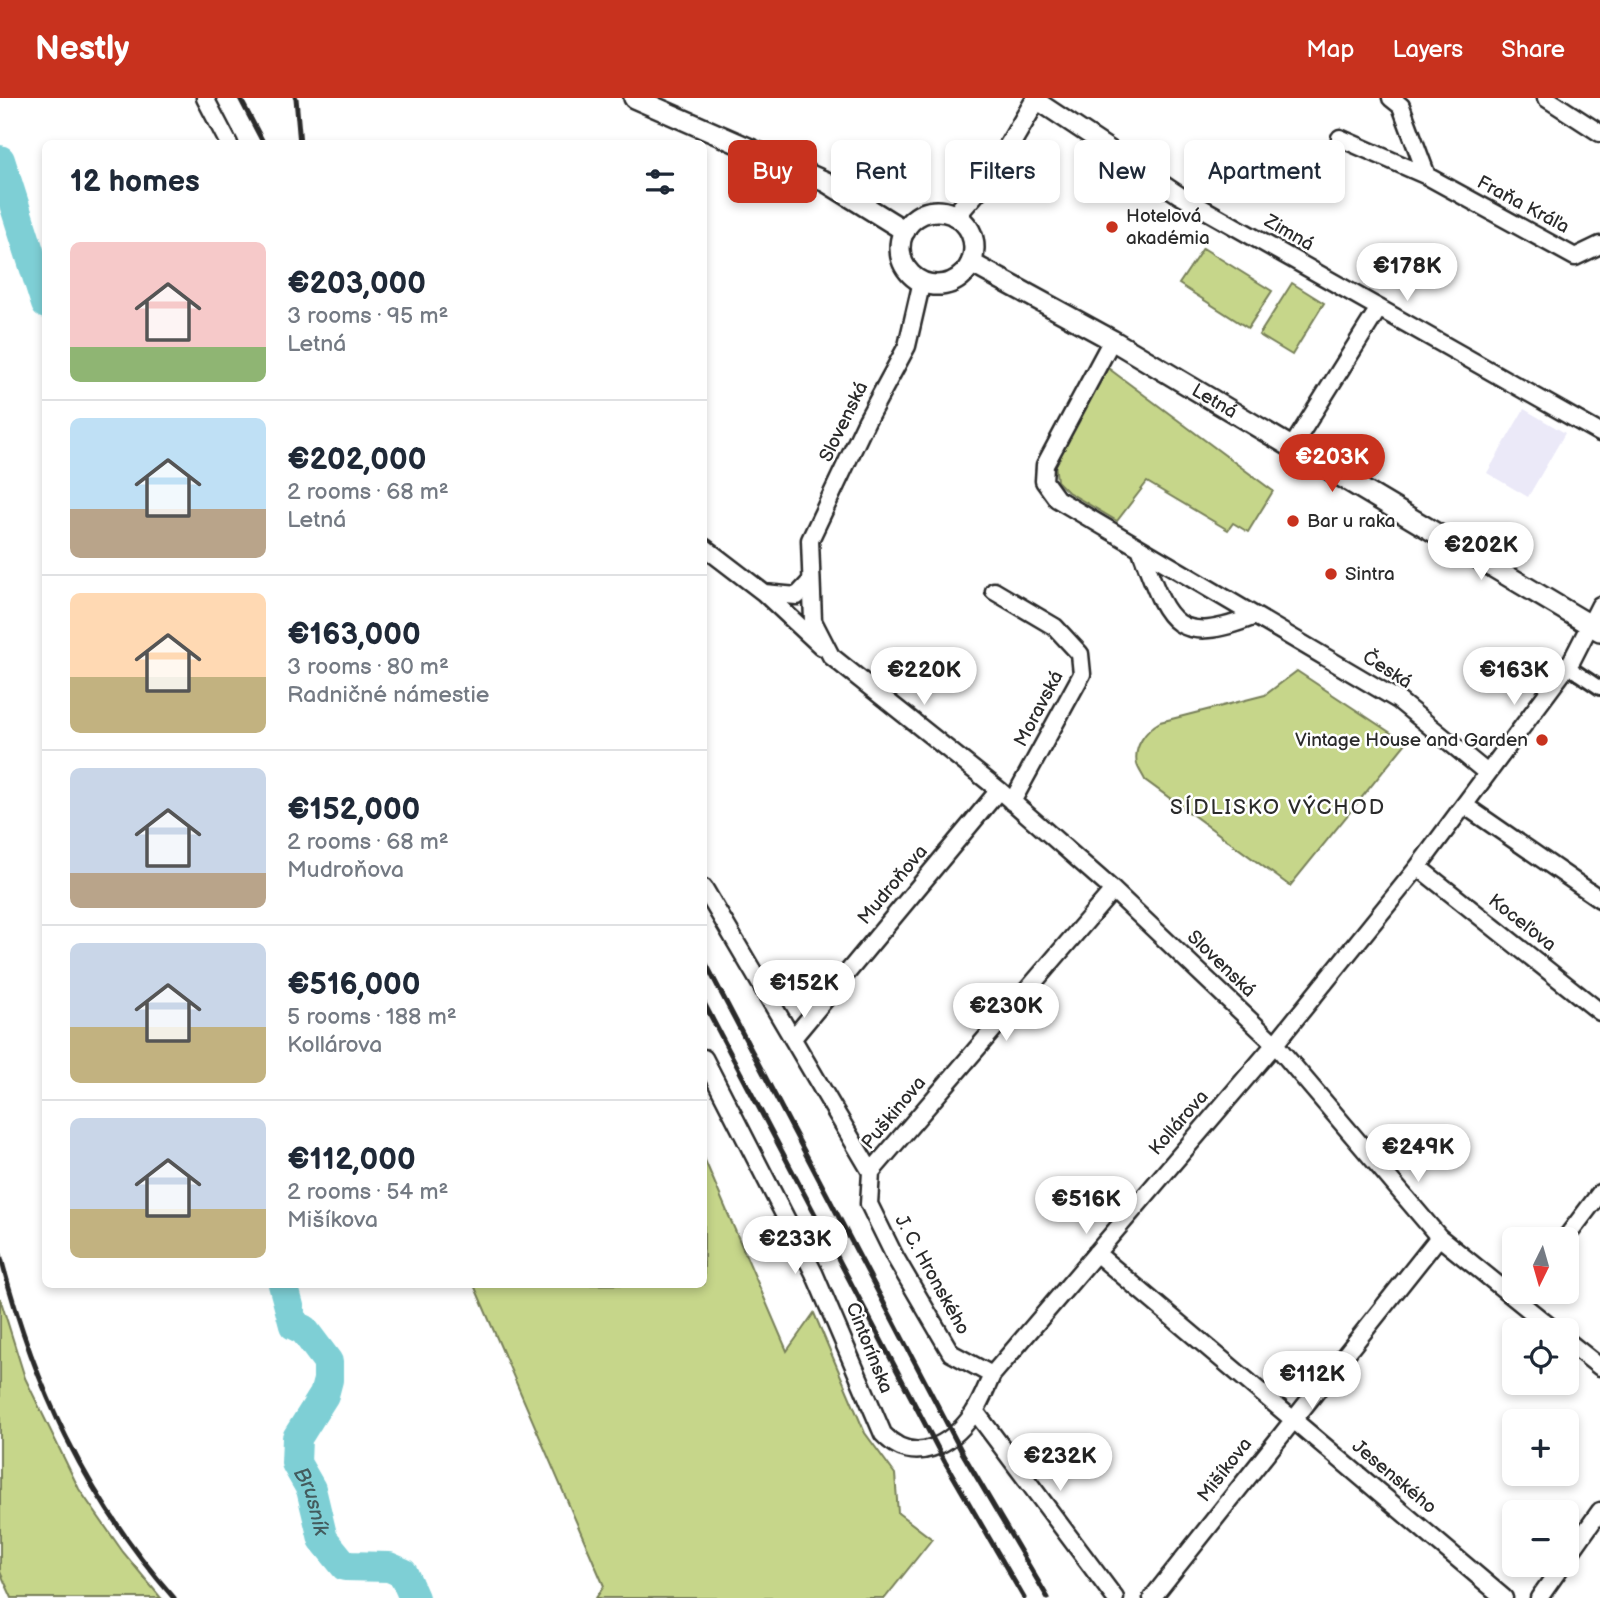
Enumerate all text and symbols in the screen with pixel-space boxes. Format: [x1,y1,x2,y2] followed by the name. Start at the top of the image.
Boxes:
[35,29,129,69] text: Nestly
[1306,35,1354,64] text: Map
[1392,35,1463,64] text: Layers
[1501,35,1565,64] text: Share
[728,140,817,203] chip: Buy
[831,140,931,203] chip: Rent
[945,140,1060,203] chip: Filters
[1074,140,1170,203] chip: New
[1184,140,1345,203] chip: Apartment
[641,163,679,201] icon: filters
[70,164,200,200] text: 12 homes
[1473,171,1573,239] street label: Fraňa Kráľa
[1126,205,1210,250] place label: Hotelová akadémia
[1259,209,1318,256] street label: Zimná
[1104,219,1120,235] marker: Hotelová akadémia
[1358,244,1456,303] pin: €178K
[1372,252,1442,280] text: €178K
[287,266,426,302] text: €203,000
[126,270,210,354] icon: home
[287,302,448,330] text: 3 rooms · 95 m²
[287,330,346,358] text: Letná
[815,378,873,466] street label: Slovenská
[1188,379,1241,424] street label: Letná
[1283,434,1381,494] pin: €203K
[287,442,426,478] text: €202,000
[1295,443,1369,471] text: €203K
[126,446,210,530] icon: home
[287,478,449,506] text: 2 rooms · 68 m²
[287,506,346,534] text: Letná
[1307,510,1395,533] place label: Bar u raka
[1285,513,1301,529] marker: Bar u raka
[1432,522,1530,582] pin: €202K
[1444,531,1518,559] text: €202K
[1345,563,1395,586] place label: Sintra
[1323,566,1339,582] marker: Sintra
[287,617,421,653] text: €163,000
[126,621,210,705] icon: home
[1358,645,1416,694] street label: Česká
[875,648,973,707] pin: €220K
[1465,648,1563,707] pin: €163K
[287,653,449,681] text: 3 rooms · 80 m²
[887,656,961,684] text: €220K
[1479,656,1549,684] text: €163K
[1009,667,1069,751] street label: Moravská
[287,681,489,709] text: Radničné námestie
[1295,729,1528,752] place label: Vintage House and Garden
[1534,732,1550,748] marker: Vintage House and Garden
[287,792,420,828] text: €152,000
[1170,795,1386,820] district label: SÍDLISKO VÝCHOD
[126,796,210,880] icon: home
[287,828,449,856] text: 2 rooms · 68 m²
[853,841,933,929] street label: Mudroňova
[287,856,404,884] text: Mudroňova
[1483,889,1561,957] street label: Koceľova
[1182,926,1260,1002] street label: Slovenská
[755,960,853,1020] pin: €152K
[287,967,420,1003] text: €516,000
[769,969,839,997] text: €152K
[126,971,210,1055] icon: home
[957,984,1055,1043] pin: €230K
[969,992,1043,1020] text: €230K
[287,1003,457,1031] text: 5 rooms · 188 m²
[287,1031,382,1059] text: Kollárova
[857,1072,931,1154] street label: Puškinova
[1144,1086,1214,1160] street label: Kollárova
[1369,1124,1467,1184] pin: €249K
[1382,1133,1454,1161] text: €249K
[287,1142,416,1178] text: €112,000
[126,1146,210,1230] icon: home
[1037,1176,1135,1236] pin: €516K
[287,1178,449,1206] text: 2 rooms · 54 m²
[1051,1185,1121,1213] text: €516K
[287,1206,378,1234] text: Mišíkova
[890,1211,974,1339] street label: J. C. Hronského
[746,1216,844,1276] pin: €233K
[758,1225,832,1253] text: €233K
[1502,1227,1578,1304] north arrow
[1502,1227,1579,1577] map controls
[840,1299,898,1397] street label: Cintorínska
[1502,1318,1579,1395] button: locate
[1263,1352,1361,1411] pin: €112K
[1279,1360,1345,1388] text: €112K
[1502,1409,1579,1486] button: +
[1193,1433,1257,1507] street label: Mišíkova
[1011,1434,1109,1493] pin: €232K
[1347,1435,1441,1519] street label: Jesenského
[1023,1442,1097,1470] text: €232K
[288,1462,334,1539] water label: Brusník
[1502,1500,1579,1577] button: −

